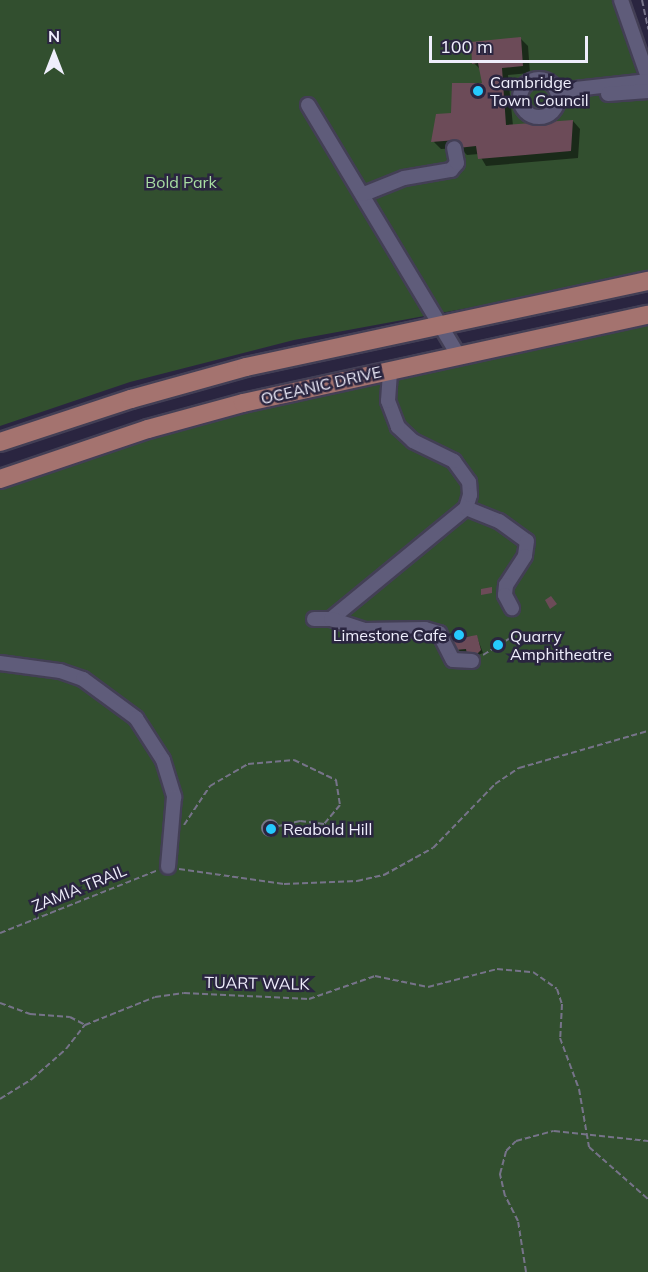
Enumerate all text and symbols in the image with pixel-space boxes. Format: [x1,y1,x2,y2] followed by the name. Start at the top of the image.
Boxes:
[24,24,84,84] north arrow
[432,24,591,62] scale bar
[48,26,60,46] text: N
[440,35,493,58] text: 100 m
[490,72,589,110] place label: Cambridge Town Council
[471,84,485,98] marker: Cambridge Town Council
[145,172,217,192] park label: Bold Park
[259,362,383,408] street label: OCEANIC DRIVE
[333,625,447,645] place label: Limestone Cafe
[510,626,612,664] place label: Quarry Amphitheatre
[452,628,466,642] marker: Limestone Cafe
[491,638,505,652] marker: Quarry Amphitheatre
[283,819,372,839] place label: Reabold Hill
[264,822,278,836] marker: Reabold Hill
[29,860,129,916] street label: ZAMIA TRAIL
[204,972,310,994] street label: TUART WALK

